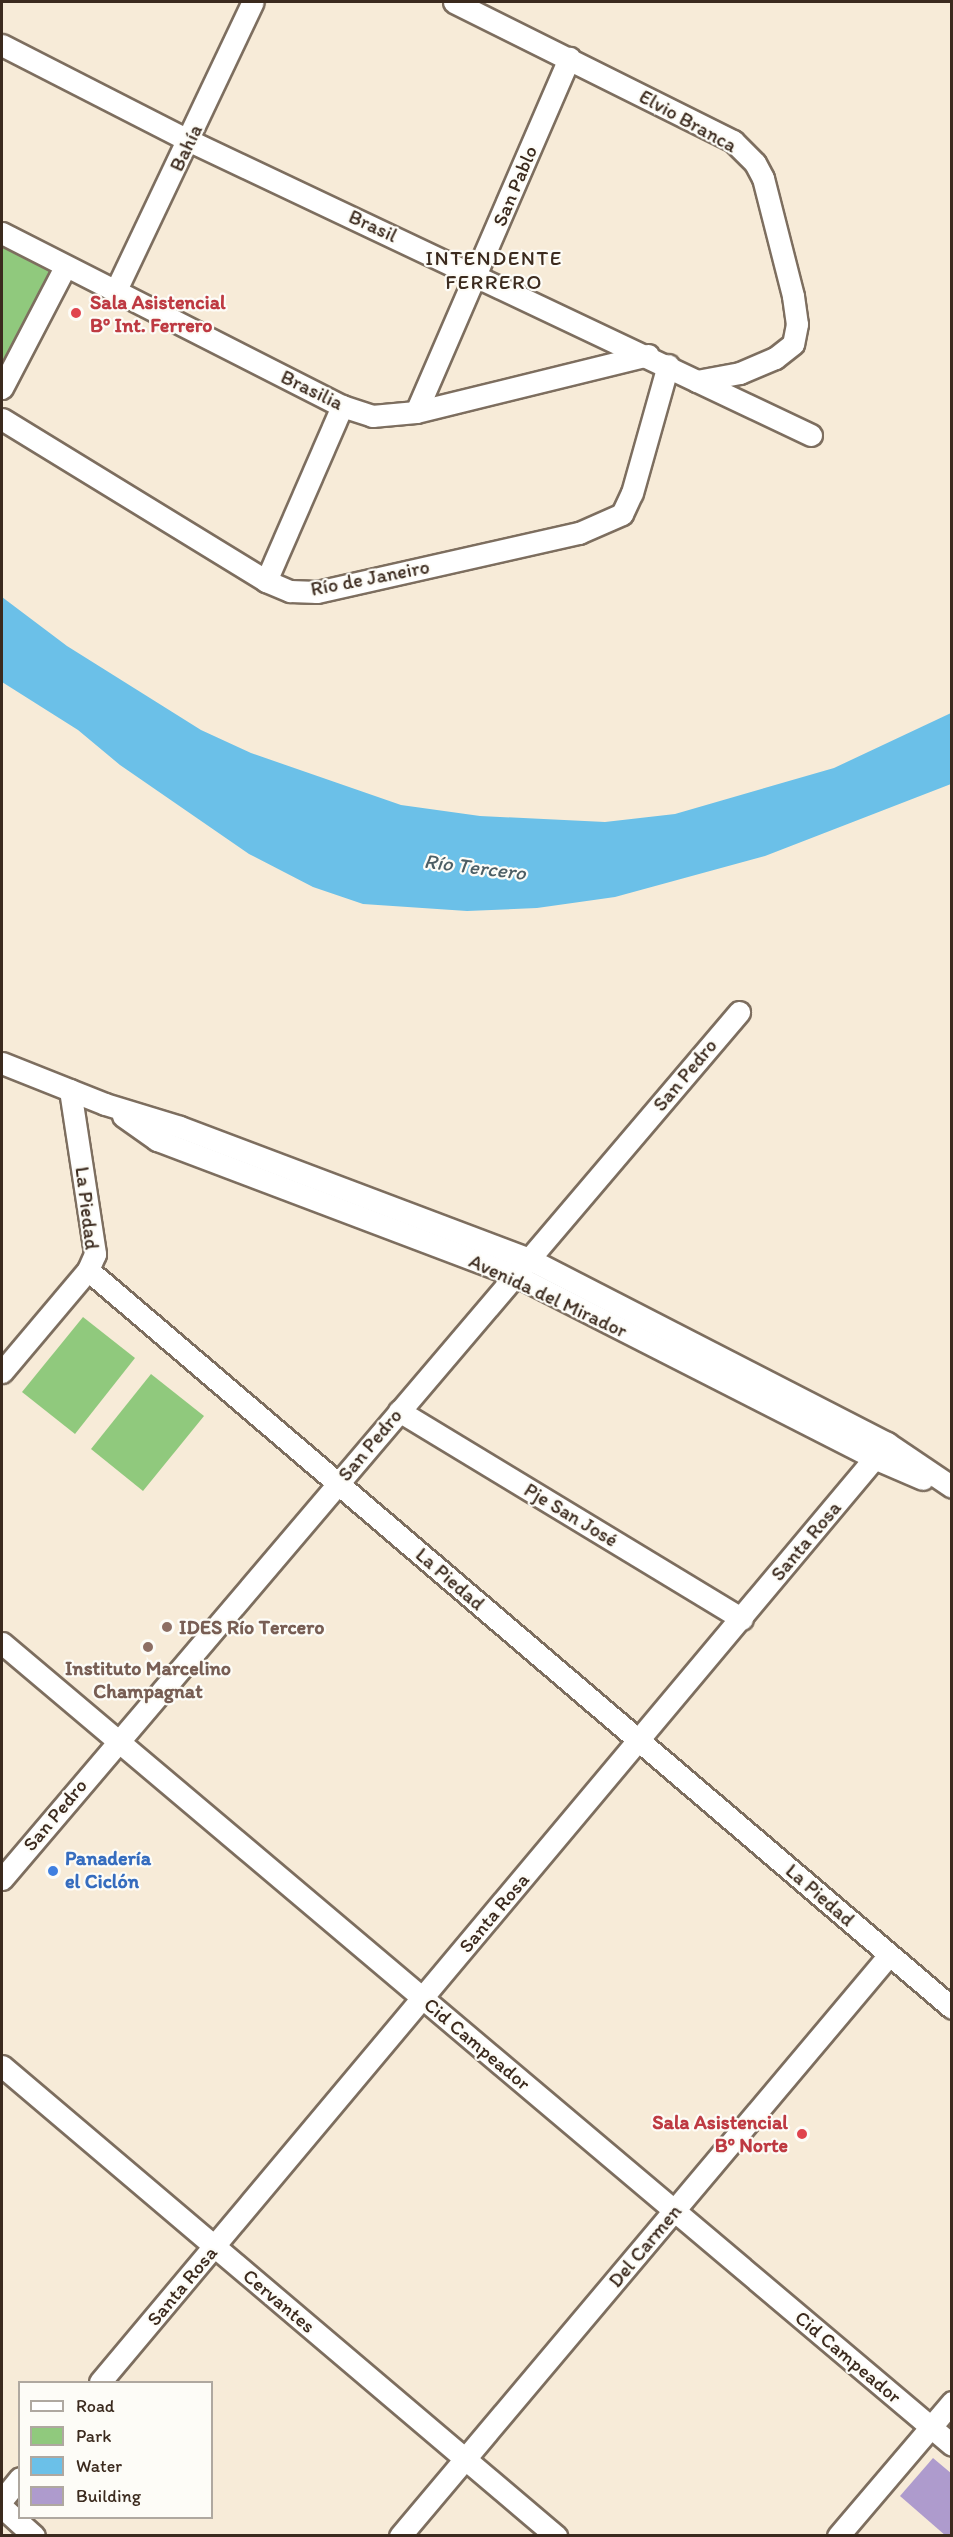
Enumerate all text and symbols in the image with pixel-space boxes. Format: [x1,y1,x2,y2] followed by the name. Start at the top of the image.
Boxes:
[635,85,741,157] street label: Elvio Branca
[164,121,208,175] street label: Bahía
[487,142,543,230] street label: San Pablo
[345,204,401,248] street label: Brasil
[425,245,563,295] district label: INTENDENTE FERRERO
[90,290,226,337] place label: Sala Asistencial Bº Int. Ferrero
[67,304,85,322] marker: Sala Asistencial Bº Int. Ferrero
[277,365,347,415] street label: Brasilia
[309,555,431,601] street label: Río de Janeiro
[424,848,526,886] water label: Río Tercero
[648,1034,722,1116] street label: San Pedro
[70,1165,104,1251] street label: La Piedad
[465,1249,631,1343] street label: Avenida del Mirador
[333,1404,407,1486] street label: San Pedro
[519,1477,623,1553] street label: Pje San José
[766,1497,846,1585] street label: Santa Rosa
[411,1543,489,1615] street label: La Piedad
[179,1615,322,1639] place label: IDES Río Tercero
[160,1620,174,1634] marker: IDES Río Tercero
[141,1640,155,1654] marker: Instituto Marcelino Champagnat
[65,1656,231,1703] place label: Instituto Marcelino Champagnat
[18,1774,92,1856] street label: San Pedro
[65,1847,151,1894] place label: Panadería el Ciclón
[781,1859,859,1931] street label: La Piedad
[46,1864,60,1878] marker: Panadería el Ciclón
[454,1869,534,1957] street label: Santa Rosa
[419,1992,535,2096] street label: Cid Campeador
[652,2110,788,2157] place label: Sala Asistencial Bº Norte
[793,2125,811,2143] marker: Sala Asistencial Bº Norte
[603,2200,687,2292] street label: Del Carmen
[142,2242,222,2330] street label: Santa Rosa
[238,2264,320,2338] street label: Cervantes
[790,2305,906,2409] street label: Cid Campeador
[18,2381,213,2519] legend
[76,2395,115,2417] text: Road
[76,2425,111,2447] text: Park
[76,2455,122,2477] text: Water
[76,2485,141,2507] text: Building

